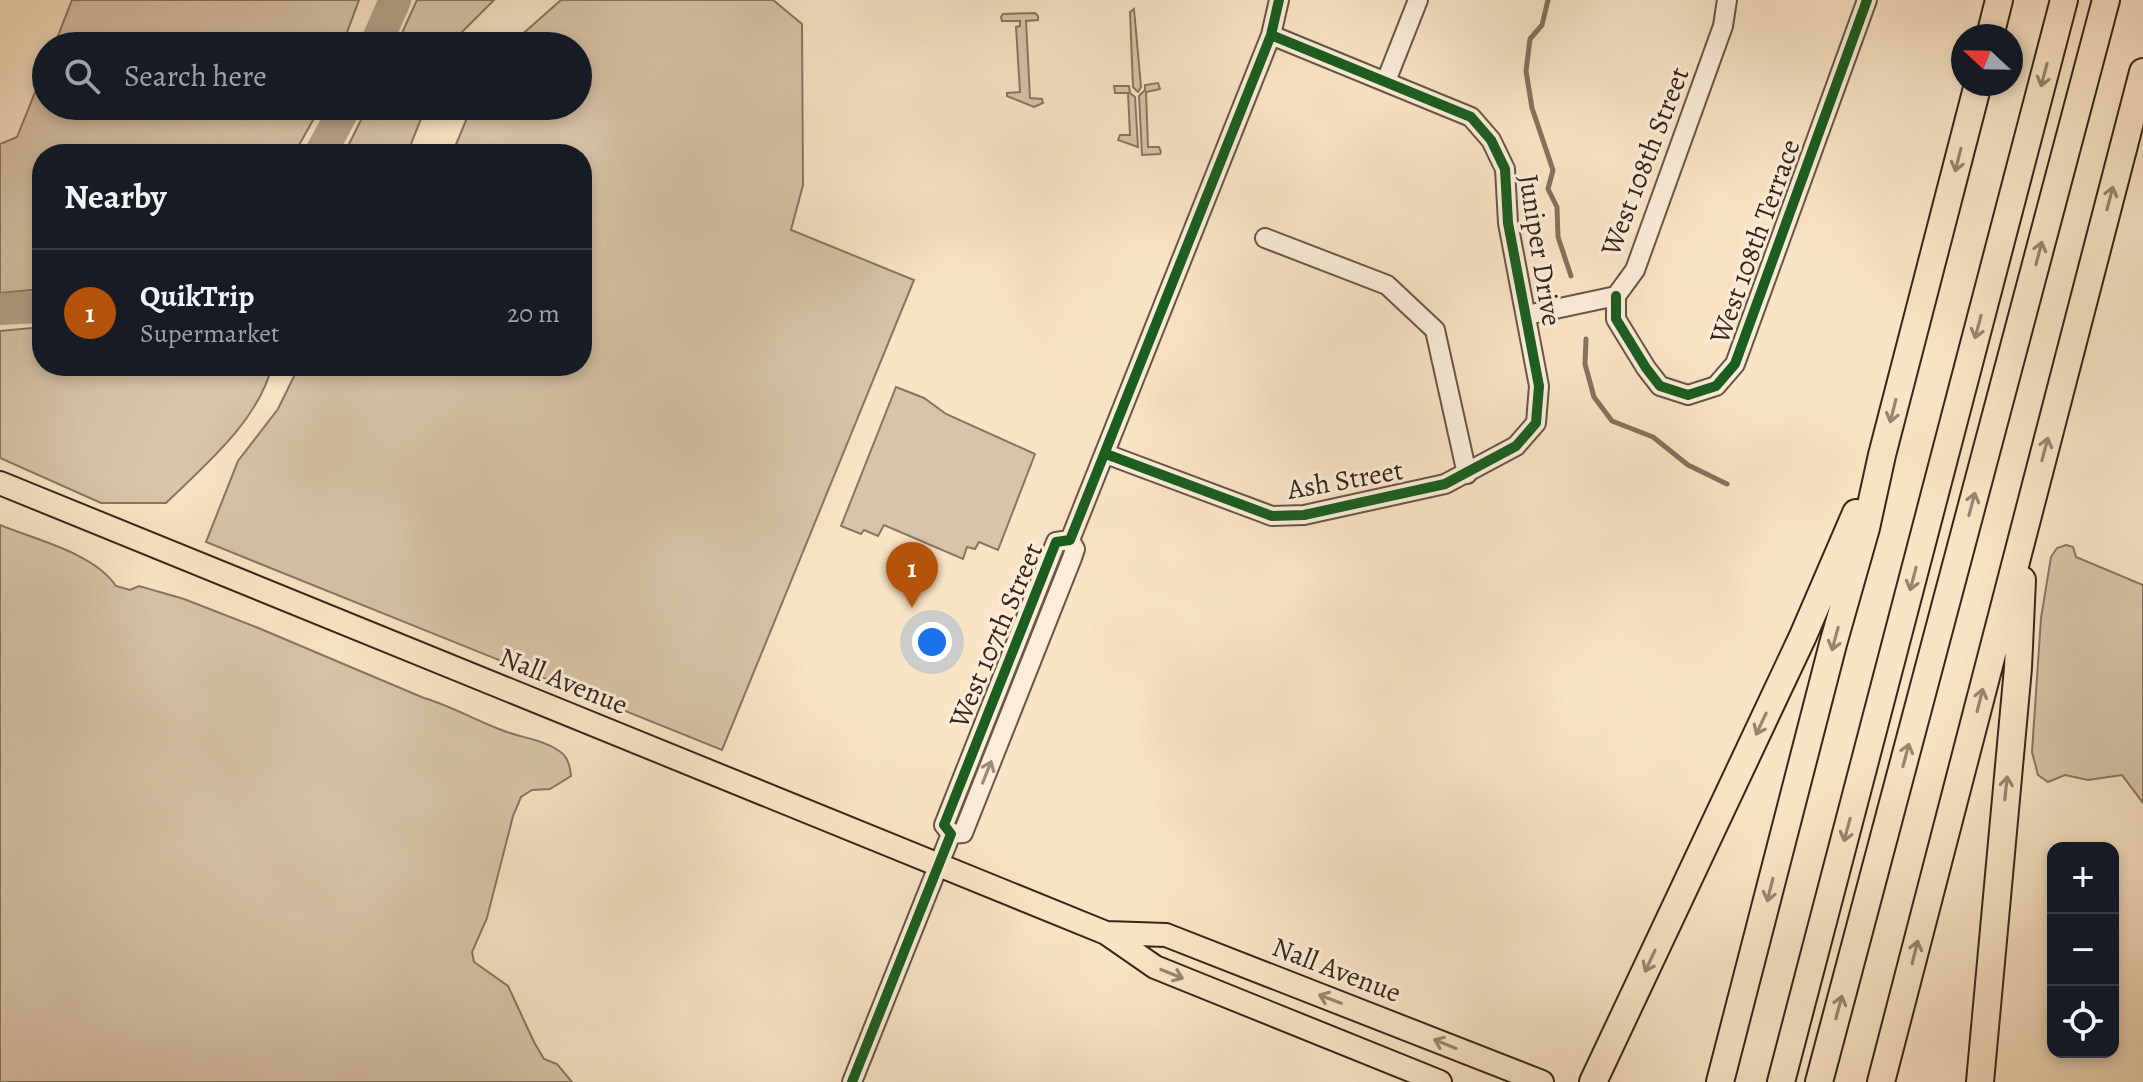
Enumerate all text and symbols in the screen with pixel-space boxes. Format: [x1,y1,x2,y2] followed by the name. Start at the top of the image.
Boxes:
[1951,24,2023,96] north arrow
[32,32,592,120] search box
[60,54,104,98] icon: search
[124,56,267,96] text: Search here
[1591,62,1698,262] street label: West 108th Street
[2036,62,2051,88] one-way arrow
[1700,134,1810,350] street label: West 108th Terrace
[1950,146,1965,172] one-way arrow
[1509,172,1571,329] street label: Juniper Drive
[64,173,167,220] text: Nearby
[2104,185,2119,211] one-way arrow
[2032,240,2047,266] one-way arrow
[140,276,254,316] text: QuikTrip
[85,296,95,331] text: 1
[507,296,560,331] text: 20 m
[1970,314,1985,340] one-way arrow
[140,316,280,351] text: Supermarket
[1885,398,1900,424] one-way arrow
[2038,437,2053,463] one-way arrow
[1283,451,1406,509] street label: Ash Street
[1966,491,1981,517] one-way arrow
[939,537,1052,735] street label: West 107th Street
[886,542,938,608] pin: 1
[1904,565,1919,591] one-way arrow
[912,622,952,662] your location
[1827,625,1842,651] one-way arrow
[494,638,633,724] street label: Nall Avenue
[1973,688,1988,714] one-way arrow
[1753,711,1768,735] one-way arrow
[1899,743,1914,769] one-way arrow
[981,760,995,785] one-way arrow
[1999,775,2014,802] one-way arrow
[1839,817,1854,843] one-way arrow
[2047,842,2119,1058] map controls
[2047,842,2119,914] button: +
[1761,877,1776,903] one-way arrow
[2047,914,2119,986] button: −
[1267,928,1407,1012] street label: Nall Avenue
[1908,940,1923,966] one-way arrow
[1642,949,1657,973] one-way arrow
[1159,968,1184,982] one-way arrow
[2047,986,2119,1058] button: locate
[1318,990,1343,1005] one-way arrow
[1833,994,1848,1020] one-way arrow
[1433,1036,1458,1050] one-way arrow

